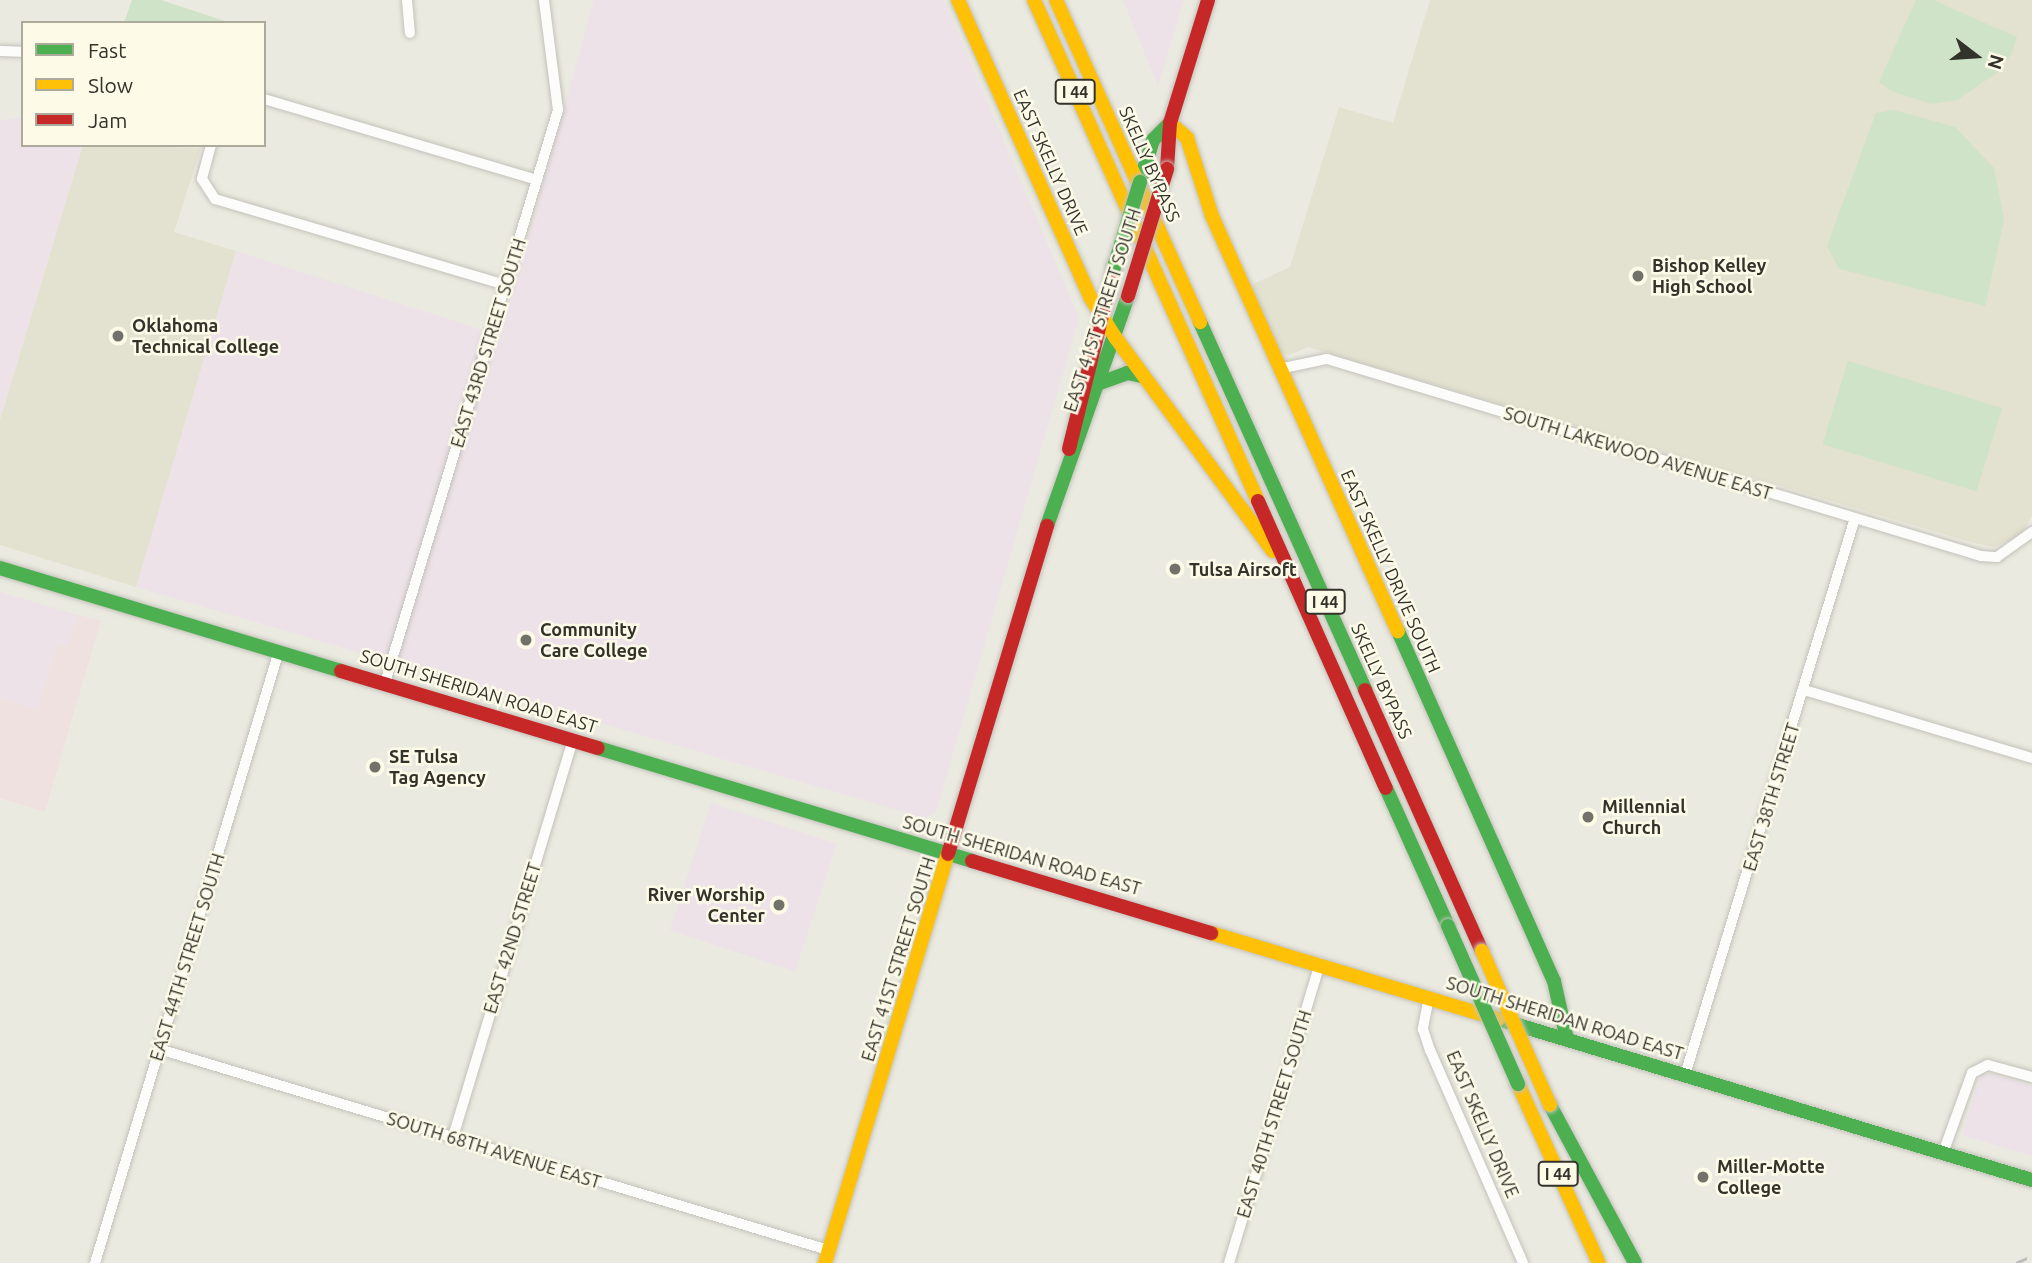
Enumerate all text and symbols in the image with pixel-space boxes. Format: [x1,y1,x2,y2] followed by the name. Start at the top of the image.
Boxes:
[21,21,266,147] legend
[1941,21,2011,91] north arrow
[88,38,126,62] text: Fast
[1983,52,2009,72] text: N
[88,73,133,97] text: Slow
[1054,80,1096,104] road number: I 44
[1009,86,1093,238] street label: EAST SKELLY DRIVE
[1115,103,1185,225] street label: SKELLY BYPASS
[88,108,127,132] text: Jam
[1059,205,1145,415] street label: EAST 41ST STREET SOUTH
[446,236,530,450] street label: EAST 43RD STREET SOUTH
[1652,255,1766,298] place label: Bishop Kelley High School
[1630,268,1646,284] marker: Bishop Kelley High School
[132,315,279,358] place label: Oklahoma Technical College
[110,328,126,344] marker: Oklahoma Technical College
[1501,402,1775,504] street label: SOUTH LAKEWOOD AVENUE EAST
[1336,466,1446,676] street label: EAST SKELLY DRIVE SOUTH
[1189,558,1297,580] place label: Tulsa Airsoft
[1167,561,1183,577] marker: Tulsa Airsoft
[1304,590,1346,614] road number: I 44
[540,619,648,662] place label: Community Care College
[1347,620,1417,742] street label: SKELLY BYPASS
[518,632,534,648] marker: Community Care College
[358,645,600,737] street label: SOUTH SHERIDAN ROAD EAST
[1738,720,1804,874] street label: EAST 38TH STREET
[389,746,486,788] place label: SE Tulsa Tag Agency
[367,759,383,775] marker: SE Tulsa Tag Agency
[1602,796,1686,838] place label: Millennial Church
[1580,809,1596,825] marker: Millennial Church
[900,811,1144,899] street label: SOUTH SHERIDAN ROAD EAST
[145,851,229,1063] street label: EAST 44TH STREET SOUTH
[857,854,939,1064] street label: EAST 41ST STREET SOUTH
[479,860,545,1016] street label: EAST 42ND STREET
[647,884,765,926] place label: River Worship Center
[771,897,787,913] marker: River Worship Center
[1444,972,1686,1064] street label: SOUTH SHERIDAN ROAD EAST
[1232,1008,1316,1220] street label: EAST 40TH STREET SOUTH
[1442,1047,1524,1201] street label: EAST SKELLY DRIVE
[384,1107,604,1193] street label: SOUTH 68TH AVENUE EAST
[1717,1156,1825,1198] place label: Miller-Motte College
[1537,1162,1579,1186] road number: I 44
[1695,1169,1711,1185] marker: Miller-Motte College

